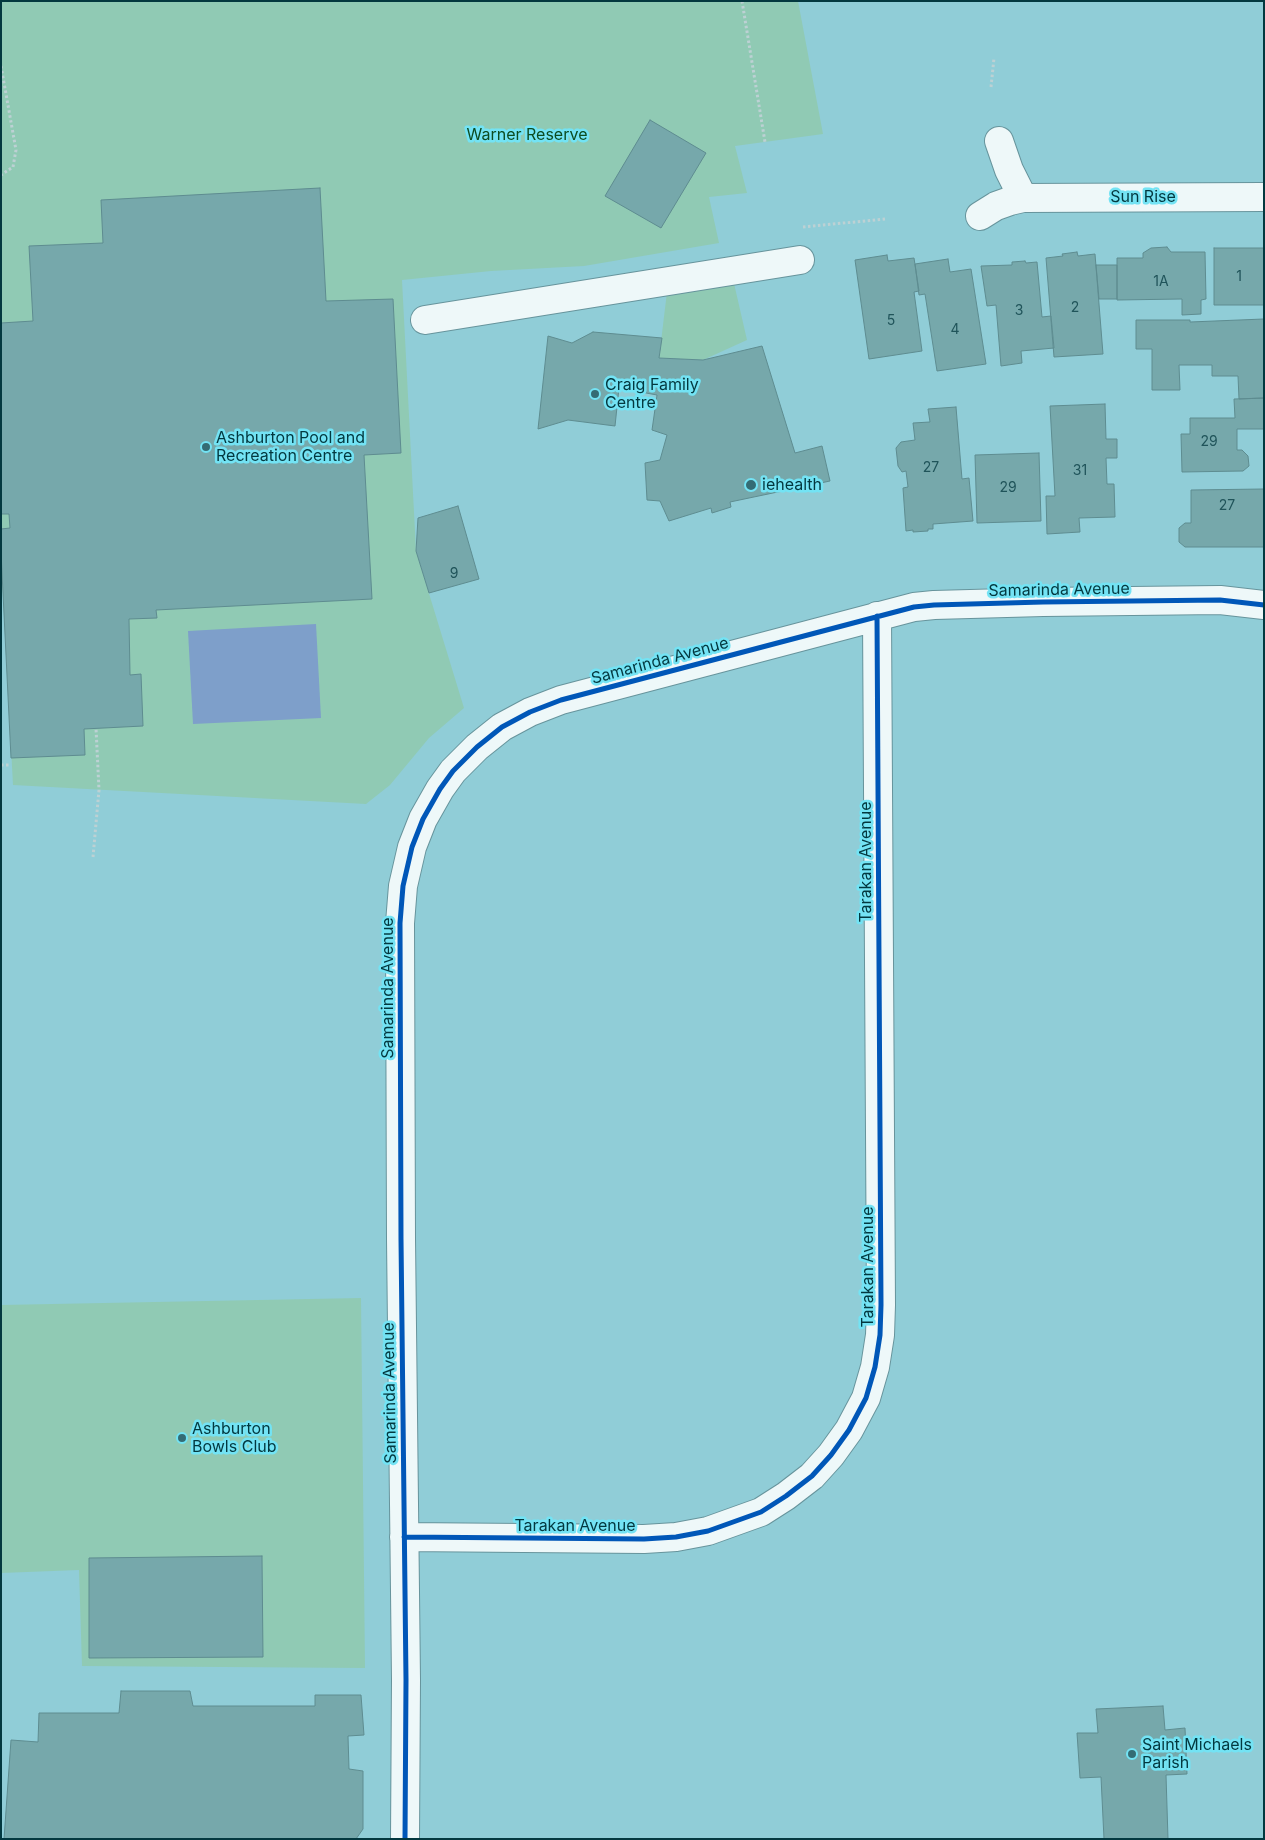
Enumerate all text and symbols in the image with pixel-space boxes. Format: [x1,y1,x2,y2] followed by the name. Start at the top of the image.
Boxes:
[467,125,587,145] park label: Warner Reserve
[1110,187,1176,207] street label: Sun Rise
[1236,269,1242,285] house number: 1
[1153,274,1169,290] house number: 1A
[1071,300,1079,316] house number: 2
[1015,303,1023,319] house number: 3
[887,313,895,329] house number: 5
[950,322,960,338] house number: 4
[605,375,699,413] place label: Craig Family Centre
[589,388,601,400] marker: Craig Family Centre
[216,428,365,466] place label: Ashburton Pool and Recreation Centre
[1200,434,1218,450] house number: 29
[200,441,212,453] marker: Ashburton Pool and Recreation Centre
[923,460,939,476] house number: 27
[1073,463,1087,479] house number: 31
[762,475,822,495] place label: iehealth
[744,478,758,492] marker: iehealth
[999,480,1017,496] house number: 29
[1219,498,1235,514] house number: 27
[450,566,458,582] house number: 9
[988,579,1130,601] street label: Samarinda Avenue
[589,633,731,689] street label: Samarinda Avenue
[856,801,876,923] street label: Tarakan Avenue
[378,917,398,1059] street label: Samarinda Avenue
[858,1206,878,1328] street label: Tarakan Avenue
[379,1322,401,1464] street label: Samarinda Avenue
[192,1419,277,1457] place label: Ashburton Bowls Club
[176,1432,188,1444] marker: Ashburton Bowls Club
[514,1516,636,1536] street label: Tarakan Avenue
[1142,1735,1252,1773] place label: Saint Michaels Parish
[1126,1748,1138,1760] marker: Saint Michaels Parish

